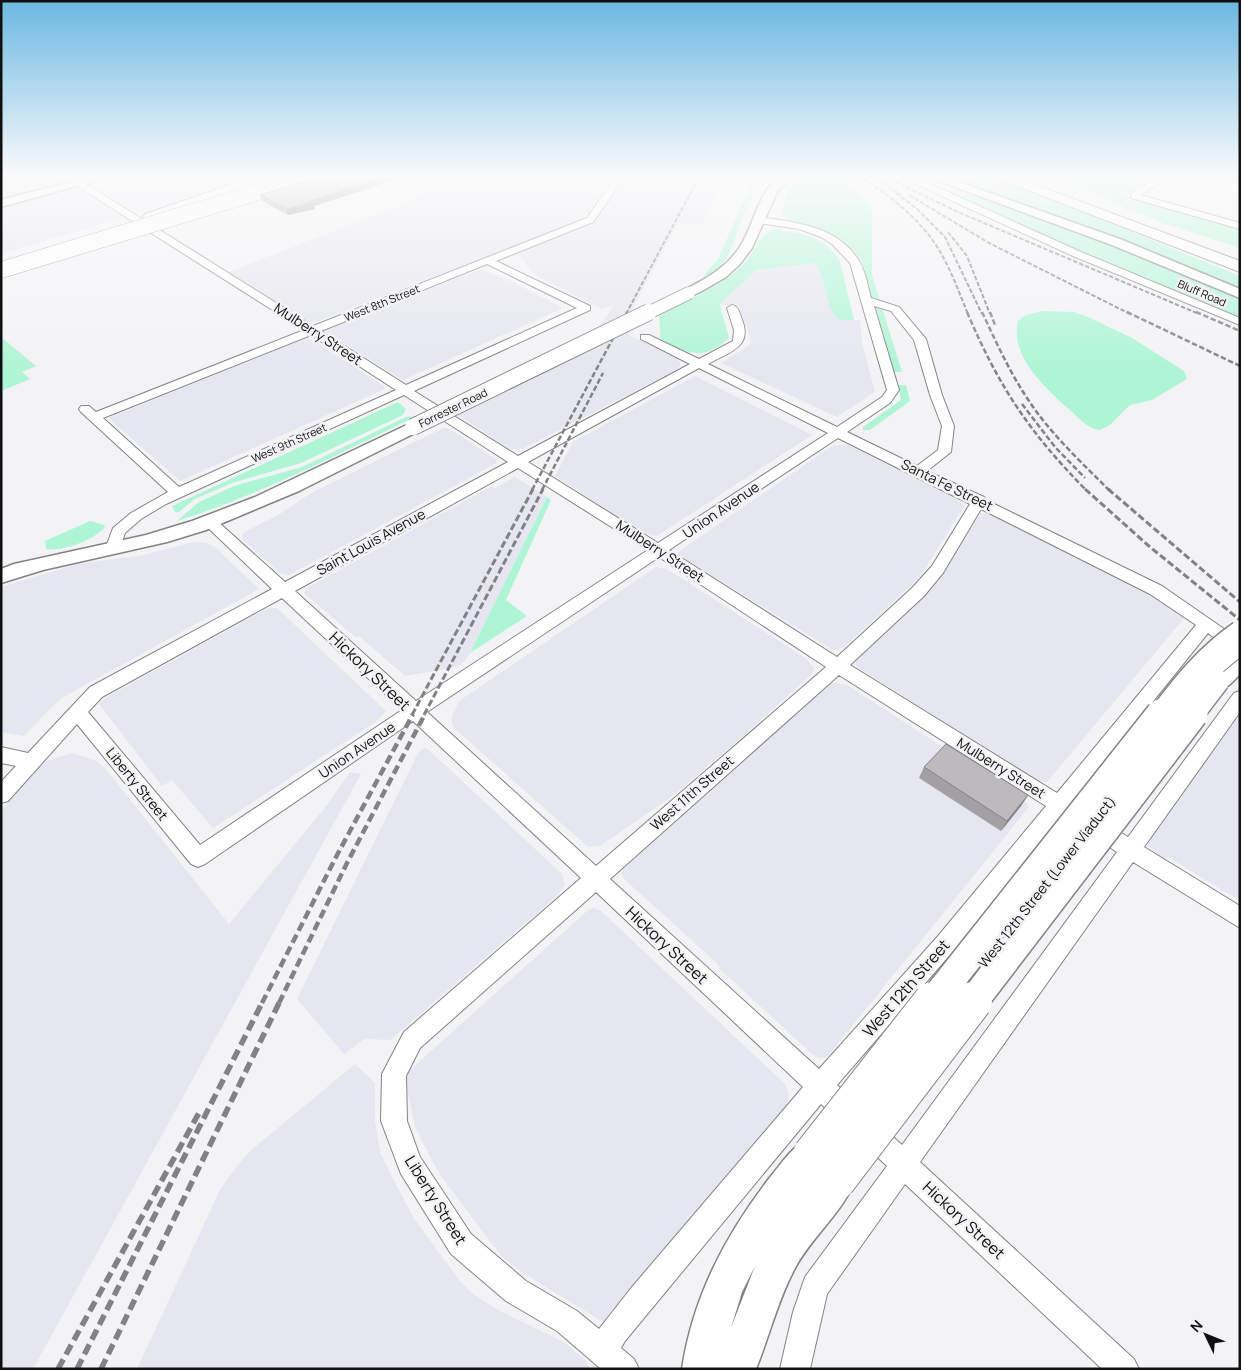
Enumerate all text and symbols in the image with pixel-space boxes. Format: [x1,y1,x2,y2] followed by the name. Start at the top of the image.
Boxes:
[1176,276,1229,309] street label: Bluff Road
[342,281,422,325] street label: West 8th Street
[271,298,366,369] street label: Mulberry Street
[416,384,490,431] street label: Forrester Road
[249,419,329,466] street label: West 9th Street
[898,454,997,515] street label: Santa Fe Street
[679,477,763,542] street label: Union Avenue
[313,504,428,579] street label: Saint Louis Avenue
[613,515,708,586] street label: Mulberry Street
[325,627,415,715] street label: Hickory Street
[315,717,399,782] street label: Union Avenue
[953,733,1050,803] street label: Mulberry Street
[102,743,173,824] street label: Liberty Street
[646,751,738,834] street label: West 11th Street
[974,792,1120,971] street label: West 12th Street (Lower Viaduct)
[621,901,713,989] street label: Hickory Street
[857,934,955,1042] street label: West 12th Street
[400,1151,472,1249] street label: Liberty Street
[918,1176,1010,1264] street label: Hickory Street
[1181,1310,1231,1360] north arrow
[1186,1316,1207,1336] text: N

